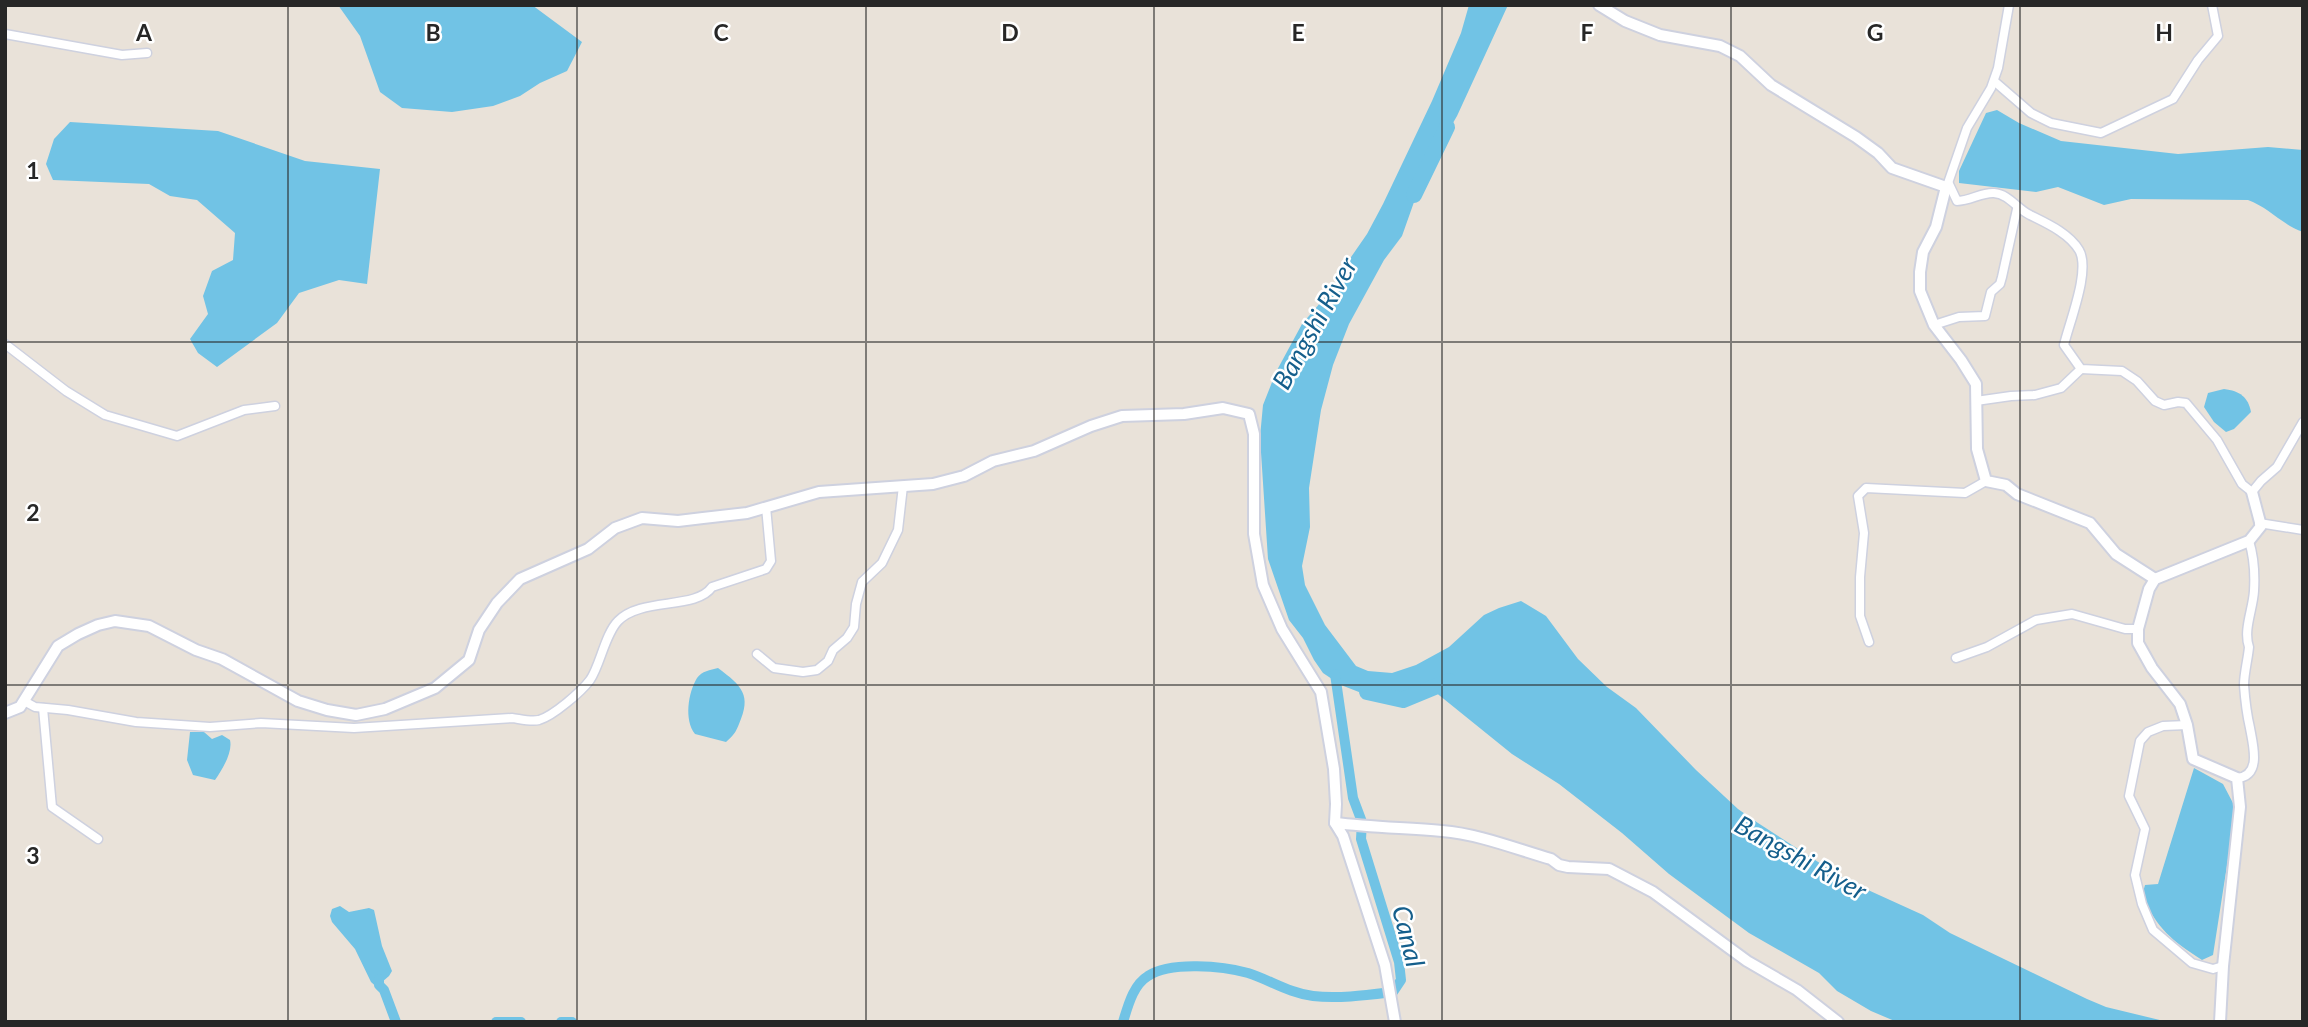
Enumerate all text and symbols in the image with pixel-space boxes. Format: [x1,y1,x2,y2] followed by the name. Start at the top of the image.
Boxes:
[135,18,153,46] text: A
[425,18,441,46] text: B
[713,18,729,46] text: C
[1001,18,1019,46] text: D
[1291,18,1305,46] text: E
[1580,18,1594,46] text: F
[1867,18,1883,46] text: G
[2155,18,2173,46] text: H
[26,156,40,184] text: 1
[1265,251,1364,395] water label: Bangshi River
[26,498,40,526] text: 2
[1729,808,1873,907] water label: Bangshi River
[26,841,40,869] text: 3
[1386,902,1432,970] water label: Canal

